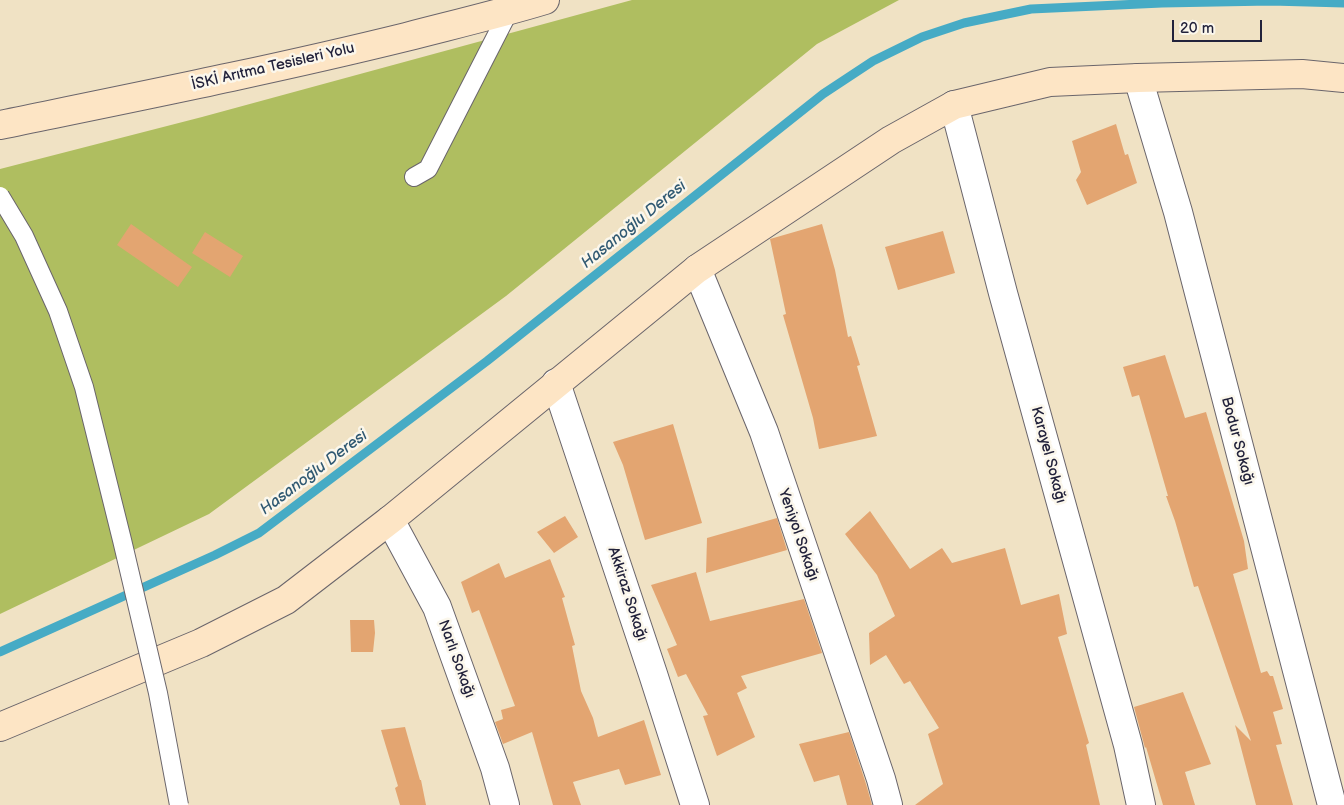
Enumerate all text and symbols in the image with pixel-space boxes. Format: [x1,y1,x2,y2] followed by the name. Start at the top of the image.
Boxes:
[1174,10,1264,42] scale bar
[1180,19,1214,38] text: 20 m
[190,39,356,95] street label: İSKİ Arıtma Tesisleri Yolu
[578,177,690,273] water label: Hasanoğlu Deresi
[1217,395,1257,487] street label: Bodur Sokağı
[1026,405,1070,505] street label: Karayel Sokağı
[257,426,371,520] water label: Hasanoğlu Deresi
[774,487,822,583] street label: Yeniyol Sokağı
[603,545,651,643] street label: Akkiraz Sokağı
[434,618,478,700] street label: Narlı Sokağı

